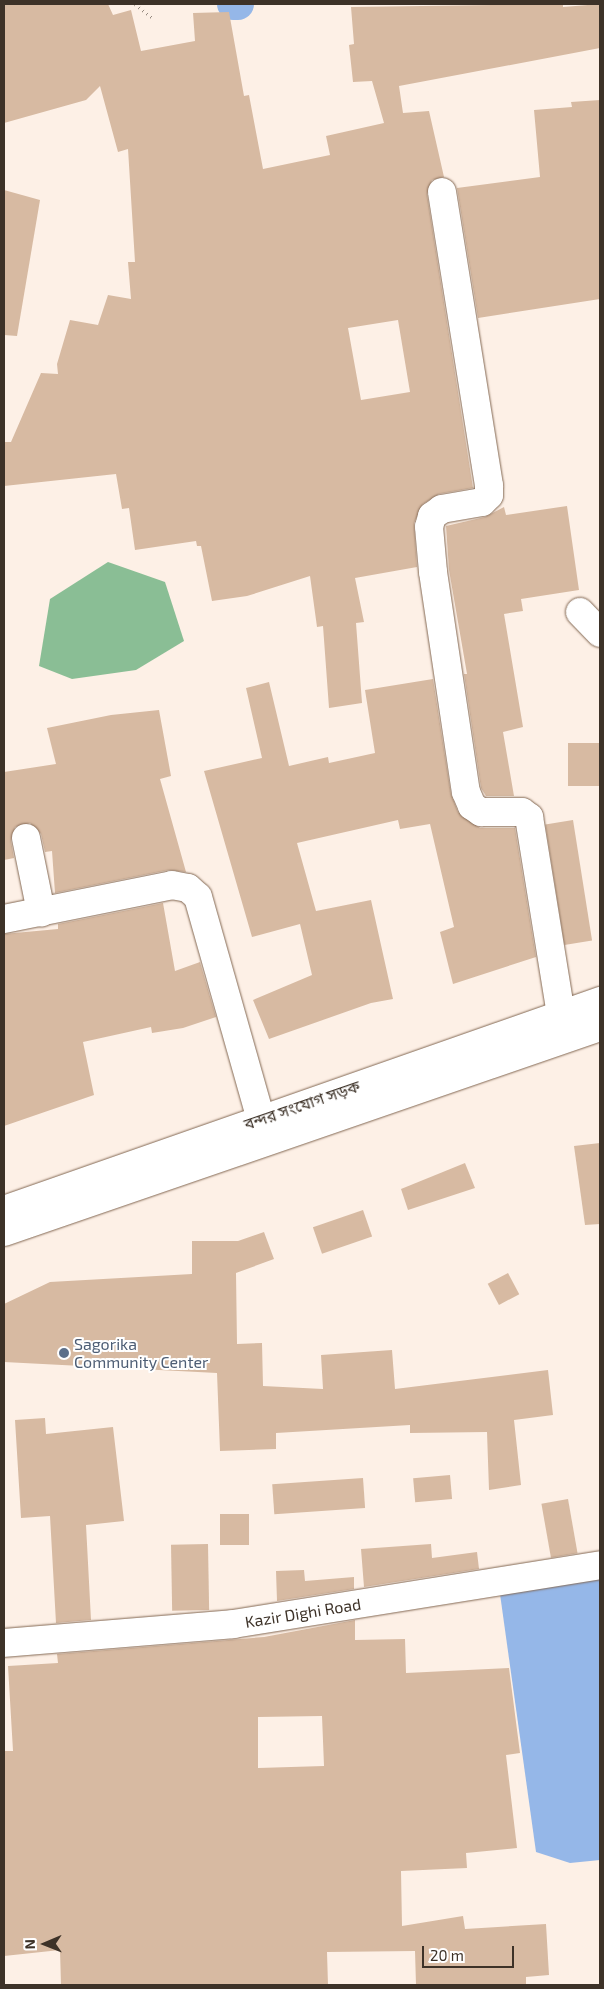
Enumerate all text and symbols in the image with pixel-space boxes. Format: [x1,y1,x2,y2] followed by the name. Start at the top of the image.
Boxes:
[241,1076,363,1134] street label: বন্দর সংযোগ সড়ক
[74,1334,209,1372] place label: Sagorika Community Center
[58,1347,70,1359] marker: Sagorika Community Center
[243,1594,363,1632] street label: Kazir Dighi Road
[20,1919,70,1969] north arrow
[424,1936,516,1968] scale bar
[21,1939,38,1949] text: N
[430,1946,464,1964] text: 20 m

